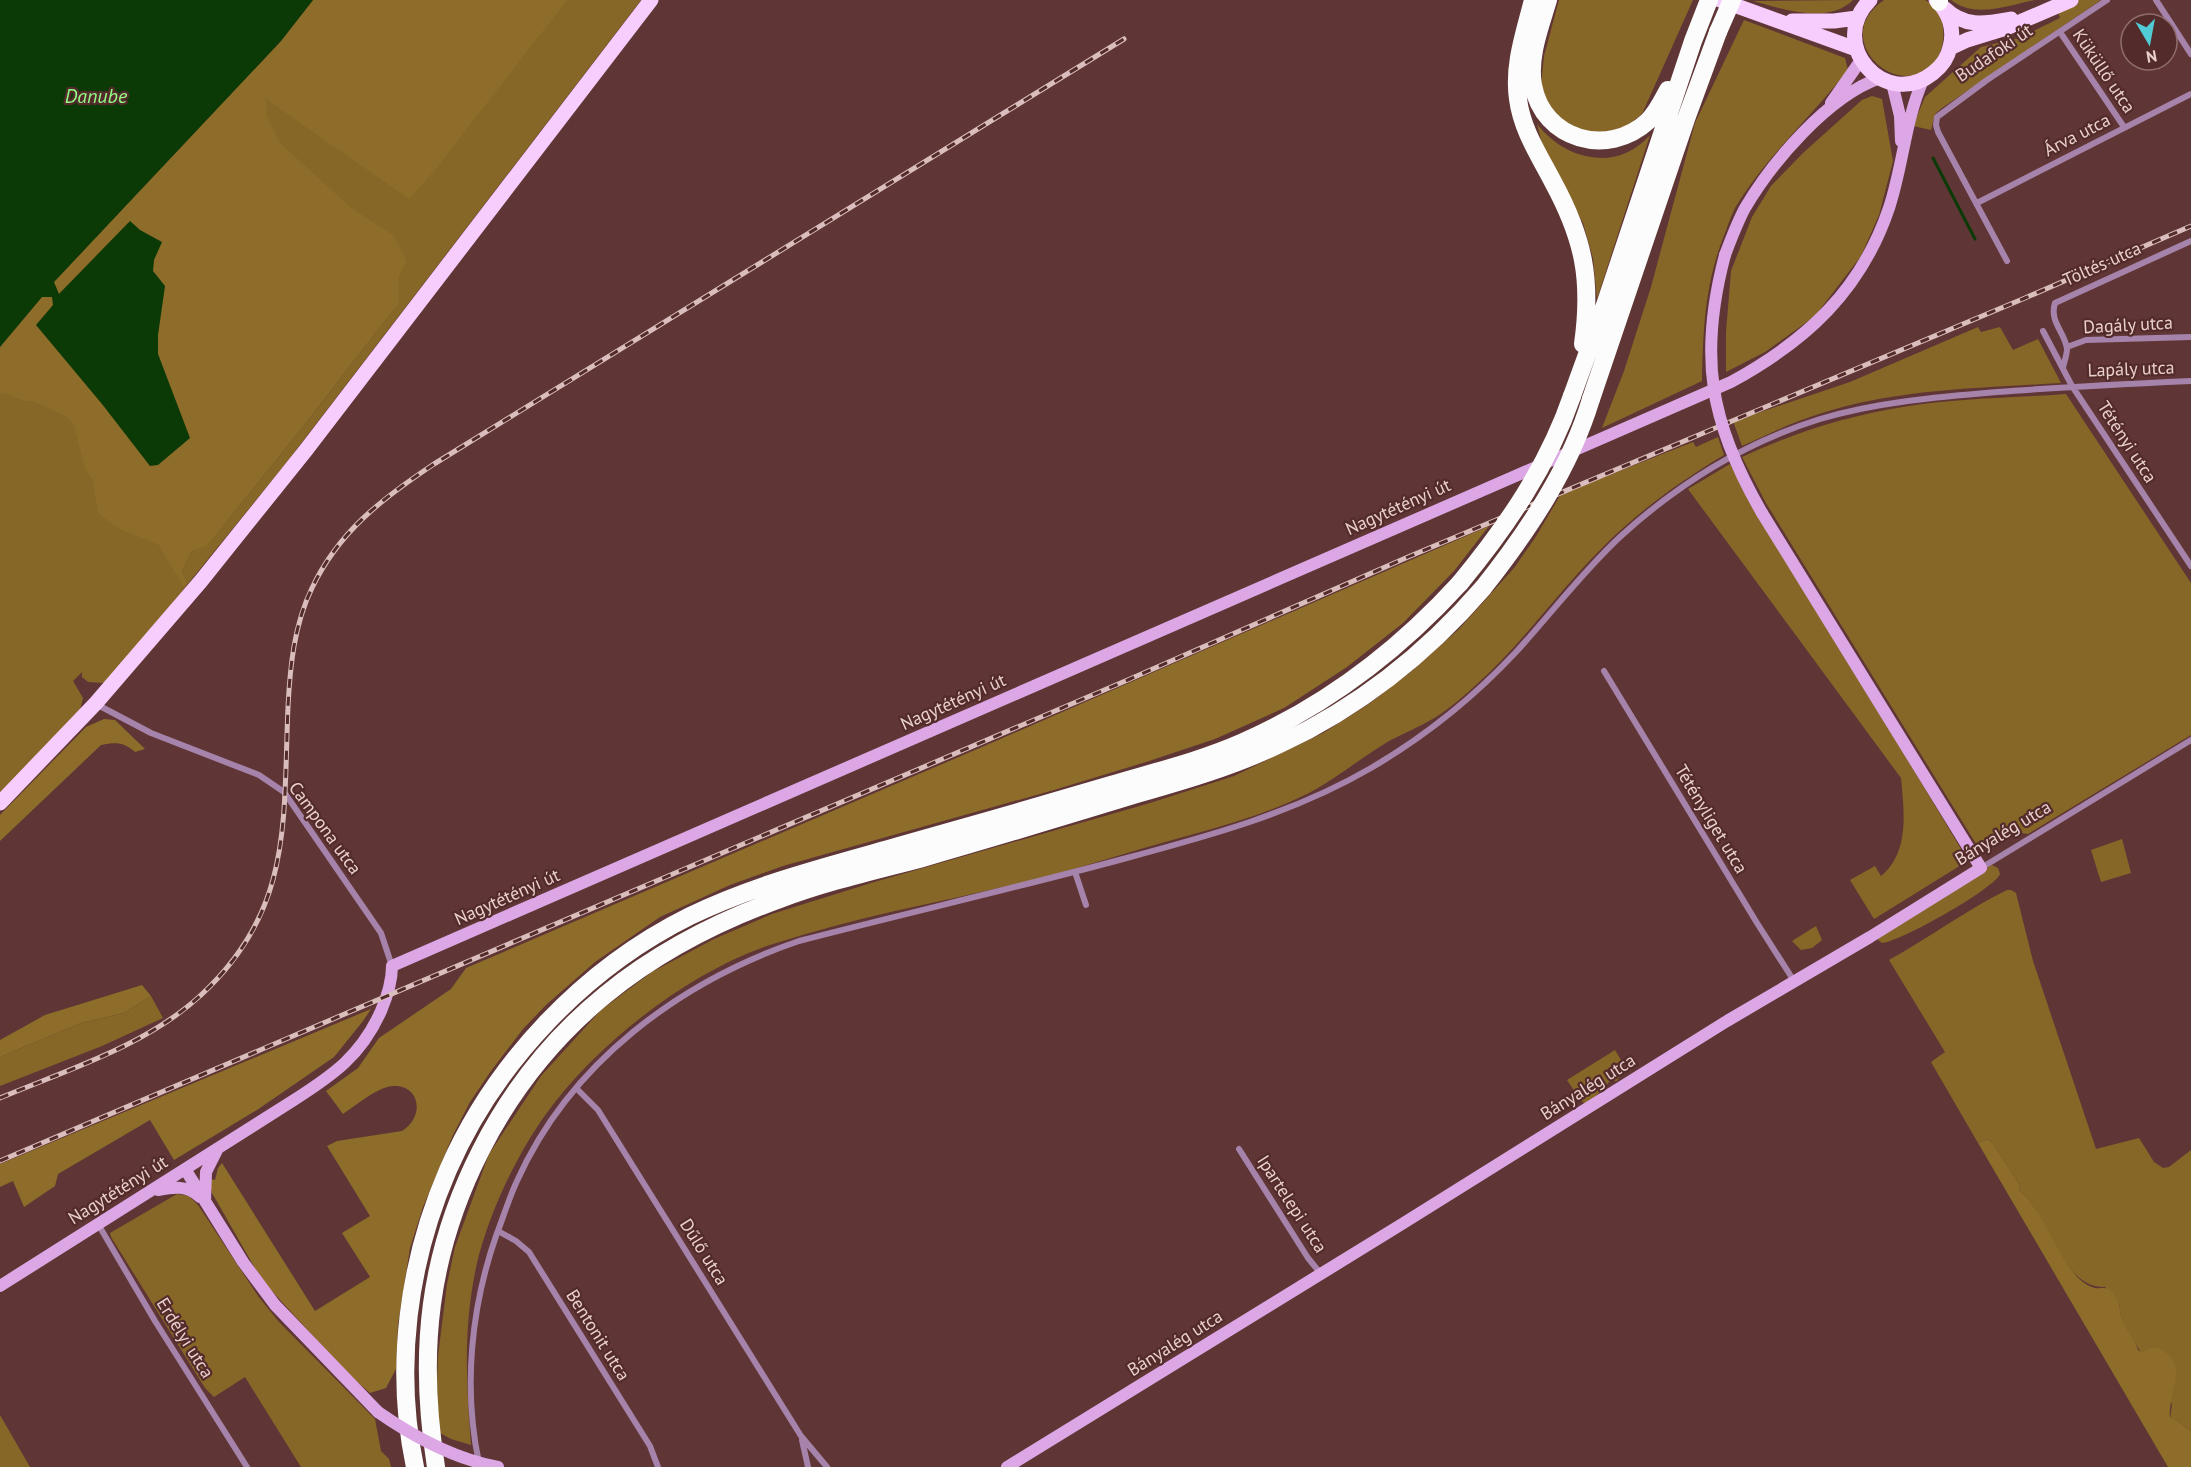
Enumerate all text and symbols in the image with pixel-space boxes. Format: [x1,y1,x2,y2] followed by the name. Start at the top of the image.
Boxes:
[2119,12,2179,72] north arrow
[1951,18,2037,87] street label: Budafoki út
[2068,24,2141,117] street label: Küküllő utca
[2145,46,2159,68] text: N
[65,83,128,109] water label: Danube
[2040,108,2114,161] street label: Árva utca
[2059,236,2144,291] street label: Töltés utca
[2083,311,2173,338] street label: Dagály utca
[2087,355,2175,382] street label: Lapály utca
[2093,397,2162,487] street label: Tétényi utca
[1342,473,1454,540] street label: Nagytétényi út
[897,668,1009,735] street label: Nagytétényi út
[1670,760,1753,877] street label: Tétényliget utca
[284,777,367,879] street label: Campona utca
[1951,795,2055,870] street label: Bányalég utca
[451,863,563,930] street label: Nagytétényi út
[1536,1048,1640,1125] street label: Bányalég utca
[64,1150,172,1229] street label: Nagytétényi út
[1252,1150,1333,1257] street label: Ipartelepi utca
[675,1214,734,1289] street label: Dűlő utca
[561,1285,636,1385] street label: Bentonit utca
[152,1293,219,1382] street label: Erdélyi utca
[1123,1304,1227,1381] street label: Bányalég utca

